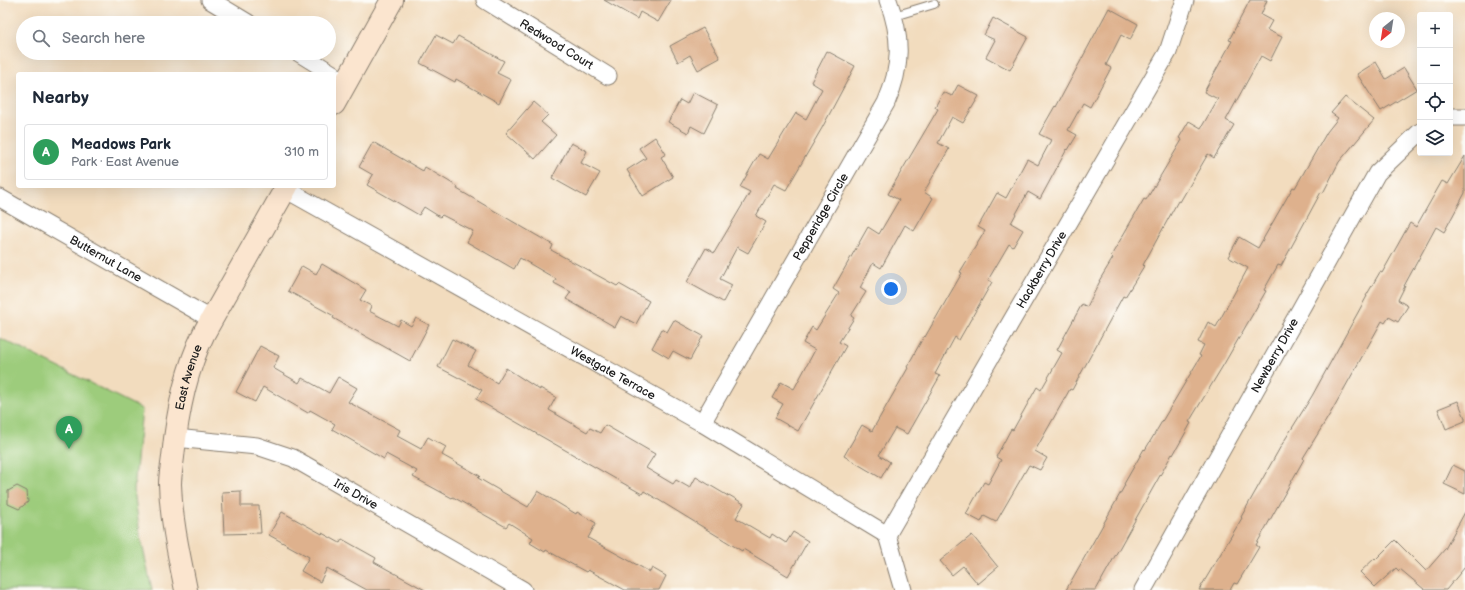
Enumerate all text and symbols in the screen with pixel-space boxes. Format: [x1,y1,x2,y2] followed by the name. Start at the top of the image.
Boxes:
[1369,12,1405,48] north arrow
[1417,12,1453,156] map controls
[1417,12,1453,48] button: +
[16,16,336,60] search box
[517,16,596,73] street label: Redwood Court
[30,27,52,49] icon: search
[62,29,145,48] text: Search here
[1417,48,1453,84] button: −
[1417,84,1453,120] button: locate
[32,88,89,108] text: Nearby
[1417,120,1453,156] button: layers
[71,135,171,154] text: Meadows Park
[42,144,50,160] text: A
[284,144,319,160] text: 310 m
[71,154,179,170] text: Park · East Avenue
[790,171,852,263] street label: Pepperidge Circle
[1013,228,1070,311] street label: Hackberry Drive
[67,232,144,286] street label: Butternut Lane
[881,279,901,299] your location
[1248,316,1302,396] street label: Newberry Drive
[173,342,206,411] street label: East Avenue
[567,344,658,403] street label: Westgate Terrace
[56,416,82,449] pin: A
[331,476,380,513] street label: Iris Drive

